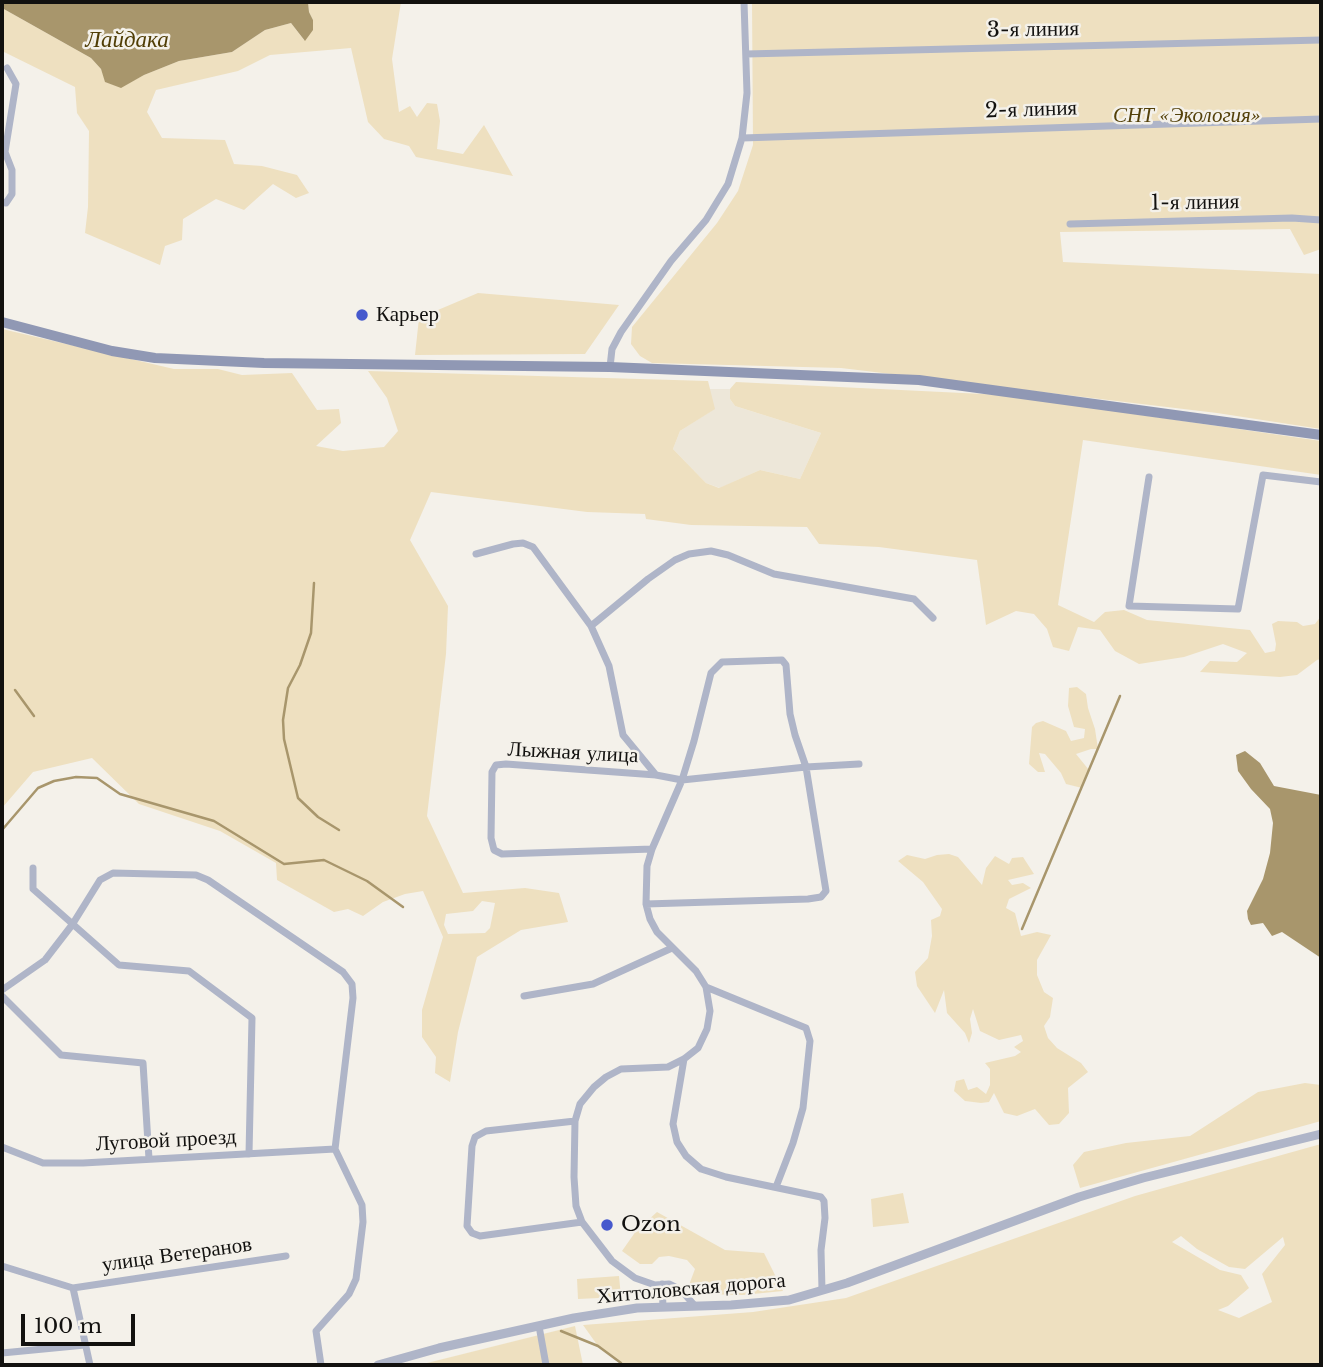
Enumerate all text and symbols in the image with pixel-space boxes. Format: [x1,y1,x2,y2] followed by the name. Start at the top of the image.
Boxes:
[987,17,1079,43] street label: 3-я линия
[85,27,169,55] water label: Лайдака
[984,96,1078,124] street label: 2-я линия
[1113,103,1261,129] park label: СНТ «Экология»
[1150,190,1240,216] street label: 1-я линия
[376,302,439,328] place label: Карьер
[354,307,370,323] marker: Карьер
[507,737,639,769] street label: Лыжная улица
[95,1125,237,1157] street label: Луговой проезд
[621,1212,681,1238] place label: Ozon
[599,1217,615,1233] marker: Ozon
[100,1232,254,1278] street label: улица Ветеранов
[595,1268,787,1310] street label: Хиттоловская дорога
[24,1300,138,1344] scale bar
[34,1313,102,1339] text: 100 m

